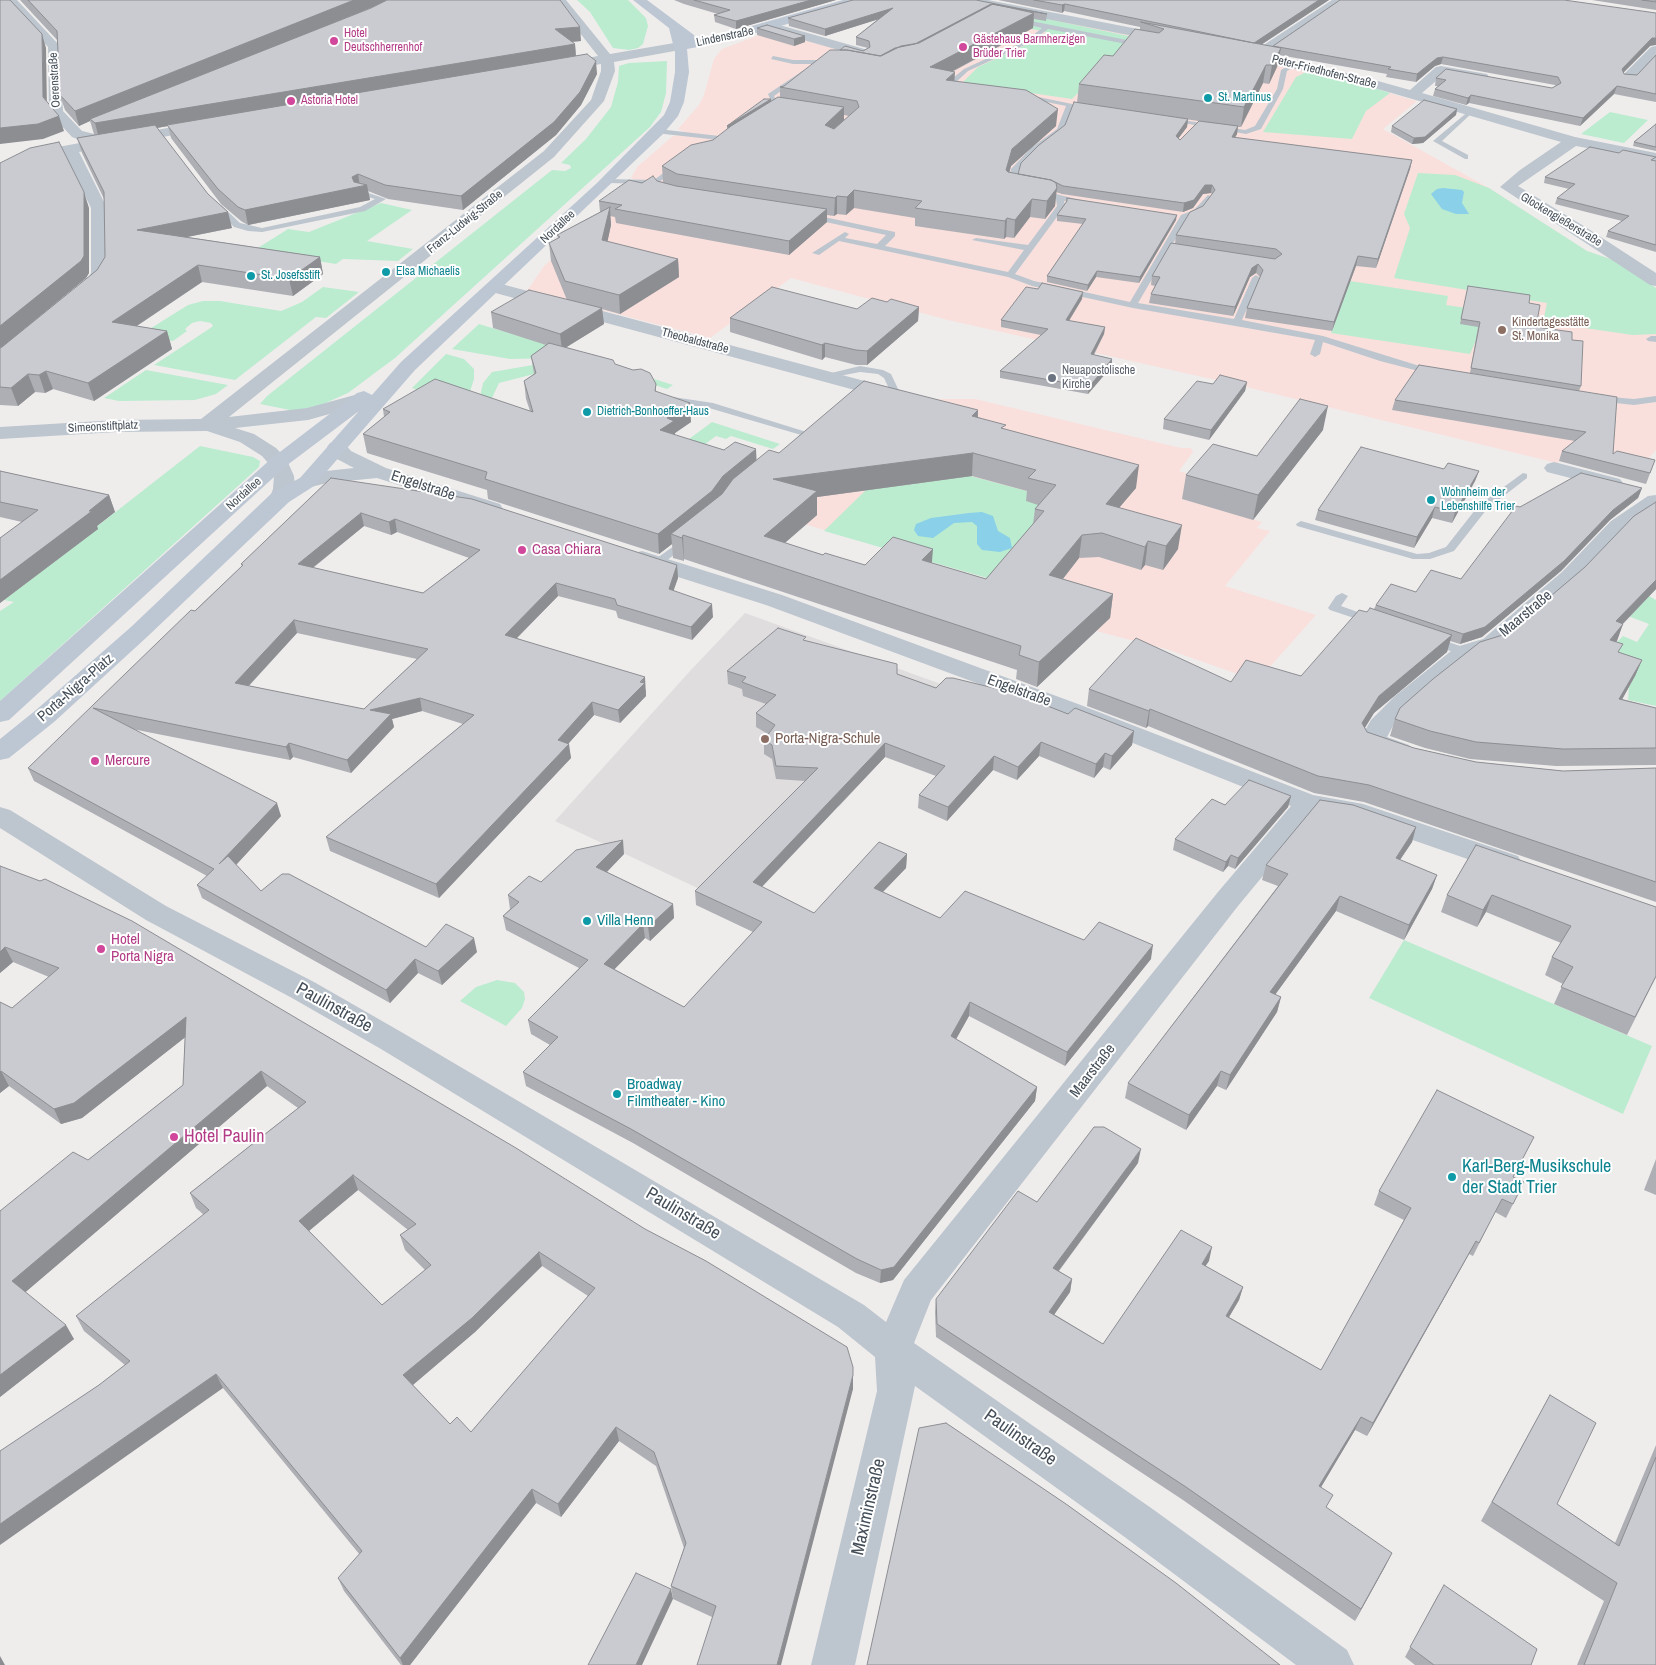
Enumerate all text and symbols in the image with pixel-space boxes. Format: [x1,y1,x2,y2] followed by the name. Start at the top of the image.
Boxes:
[695,24,755,50] street label: Lindenstraße
[344,27,422,55] place label: Hotel Deutschherrenhof
[973,33,1085,61] place label: Gästehaus Barmherzigen Brüder Trier
[328,35,340,47] marker: Hotel Deutschherrenhof
[957,41,969,53] marker: Gästehaus Barmherzigen Brüder Trier
[46,52,64,108] street label: Oerenstraße
[1270,52,1378,92] street label: Peter-Friedhofen-Straße
[1218,91,1271,105] place label: St. Martinus
[1202,92,1214,104] marker: St. Martinus
[301,94,358,108] place label: Astoria Hotel
[285,95,297,107] marker: Astoria Hotel
[424,187,506,257] street label: Franz-Ludwig-Straße
[1518,190,1604,250] street label: Glockengießerstraße
[538,207,578,247] street label: Nordallee
[396,265,460,279] place label: Elsa Michaelis
[380,266,392,278] marker: Elsa Michaelis
[261,269,320,283] place label: St. Josefsstift
[245,270,257,282] marker: St. Josefsstift
[1512,316,1589,344] place label: Kindertagesstätte St. Monika
[1496,324,1508,336] marker: Kindertagesstätte St. Monika
[660,325,730,357] street label: Theobaldstraße
[1062,364,1135,392] place label: Neuapostolische Kirche
[1046,372,1058,384] marker: Neuapostolische Kirche
[597,405,709,419] place label: Dietrich-Bonhoeffer-Haus
[581,406,593,418] marker: Dietrich-Bonhoeffer-Haus
[67,418,139,436] street label: Simeonstiftplatz
[389,467,457,505] street label: Engelstraße
[224,475,264,513] street label: Nordallee
[1441,486,1515,514] place label: Wohnheim der Lebenshilfe Trier
[1425,494,1437,506] marker: Wohnheim der Lebenshilfe Trier
[532,541,601,559] place label: Casa Chiara
[516,544,528,556] marker: Casa Chiara
[1496,587,1556,641] street label: Maarstraße
[34,650,118,726] street label: Porta-Nigra-Platz
[985,671,1053,711] street label: Engelstraße
[775,730,880,748] place label: Porta-Nigra-Schule
[759,733,771,745] marker: Porta-Nigra-Schule
[105,752,150,770] place label: Mercure
[89,755,101,767] marker: Mercure
[597,912,654,930] place label: Villa Henn
[581,915,593,927] marker: Villa Henn
[111,931,174,966] place label: Hotel Porta Nigra
[95,943,107,955] marker: Hotel Porta Nigra
[292,978,376,1038] street label: Paulinstraße
[1067,1041,1119,1101] street label: Maarstraße
[627,1076,725,1111] place label: Broadway Filmtheater - Kino
[611,1088,623,1100] marker: Broadway Filmtheater - Kino
[184,1126,264,1148] place label: Hotel Paulin
[168,1131,180,1143] marker: Hotel Paulin
[1462,1156,1611,1198] place label: Karl-Berg-Musikschule der Stadt Trier
[1446,1171,1458,1183] marker: Karl-Berg-Musikschule der Stadt Trier
[642,1183,724,1245] street label: Paulinstraße
[980,1405,1060,1471] street label: Paulinstraße
[847,1457,891,1557] street label: Maximinstraße

